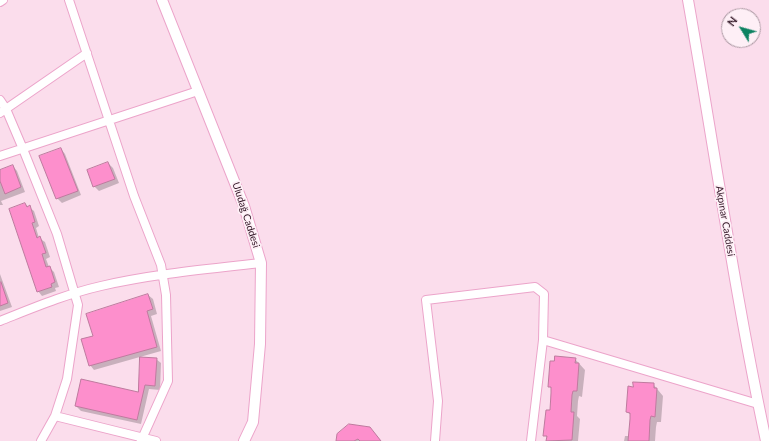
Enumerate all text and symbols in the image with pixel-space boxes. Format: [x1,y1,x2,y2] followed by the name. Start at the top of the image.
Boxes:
[721,8,761,48] north arrow
[724,14,740,28] text: N
[230,181,262,249] street label: Uludağ Caddesi
[713,185,737,257] street label: Akpınar Caddesi

